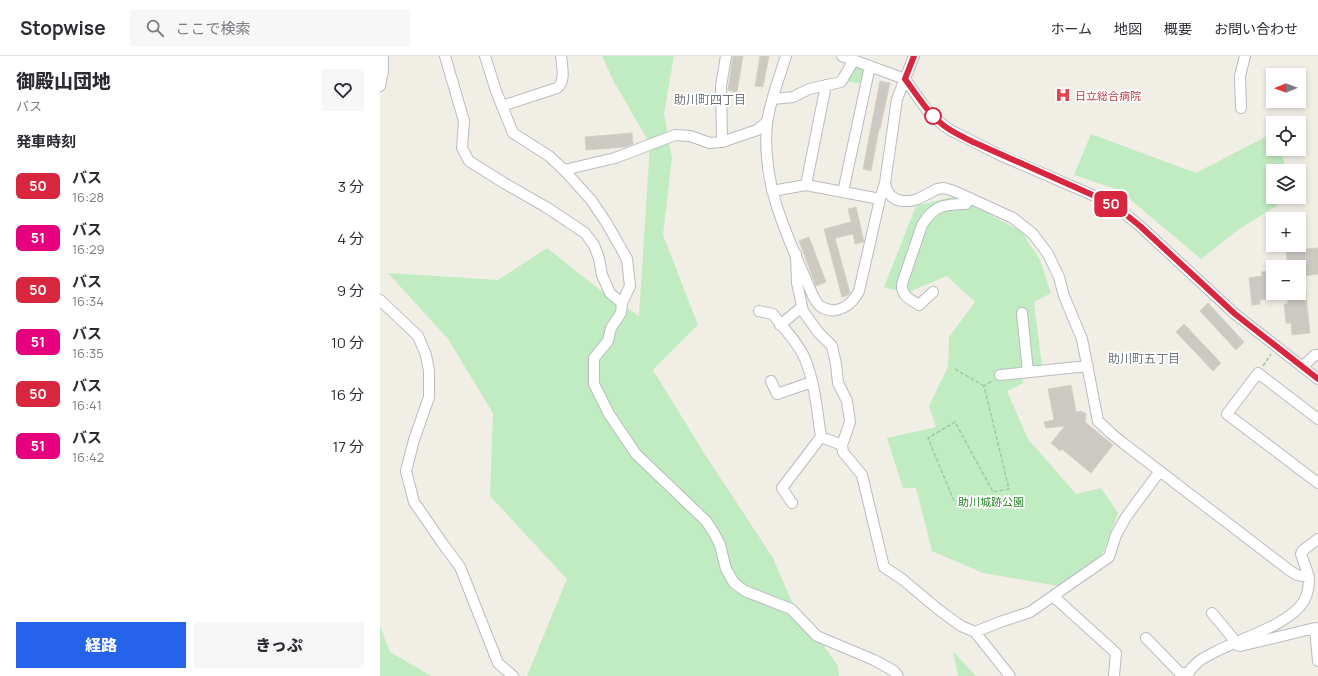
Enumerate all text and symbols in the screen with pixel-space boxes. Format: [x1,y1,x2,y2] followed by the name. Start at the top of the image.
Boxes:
[130,10,410,46] search box
[20,15,106,41] text: Stopwise
[144,17,166,39] icon: search
[176,18,251,39] text: ここで検索
[1050,19,1092,38] text: ホーム
[1114,19,1142,38] text: 地図
[1164,19,1192,38] text: 概要
[1214,19,1298,38] text: お問い合わせ
[16,68,111,94] text: 御殿山団地
[1266,68,1306,108] north arrow
[1266,68,1306,300] map controls
[322,69,364,111] button: heart
[1054,86,1072,104] hospital icon: 日立総合病院
[1075,88,1141,103] place label: 日立総合病院
[674,91,746,108] district label: 助川町四丁目
[16,97,42,115] text: バス
[924,107,942,125] unlabelled marker
[1266,116,1306,156] button: locate
[16,131,76,152] text: 発車時刻
[1266,164,1306,204] button: layers
[72,167,102,188] text: バス
[29,176,47,195] text: 50
[338,176,364,197] text: 3 分
[72,188,104,206] text: 16:28
[1093,191,1129,217] line badge: 50
[1102,194,1120,213] text: 50
[1266,212,1306,252] button: +
[72,219,102,240] text: バス
[31,228,45,247] text: 51
[337,228,364,249] text: 4 分
[72,240,105,258] text: 16:29
[1266,260,1306,300] button: −
[72,271,102,292] text: バス
[29,280,47,299] text: 50
[337,280,364,301] text: 9 分
[72,292,104,310] text: 16:34
[72,323,102,344] text: バス
[31,332,45,351] text: 51
[331,332,364,353] text: 10 分
[72,344,104,362] text: 16:35
[1108,350,1180,367] district label: 助川町五丁目
[72,375,102,396] text: バス
[29,384,47,403] text: 50
[331,384,364,405] text: 16 分
[72,396,102,414] text: 16:41
[72,427,102,448] text: バス
[31,436,45,455] text: 51
[333,436,364,457] text: 17 分
[72,448,104,466] text: 16:42
[958,494,1024,509] park label: 助川城跡公園
[16,622,186,668] button: 経路
[194,622,364,668] button: きっぷ

